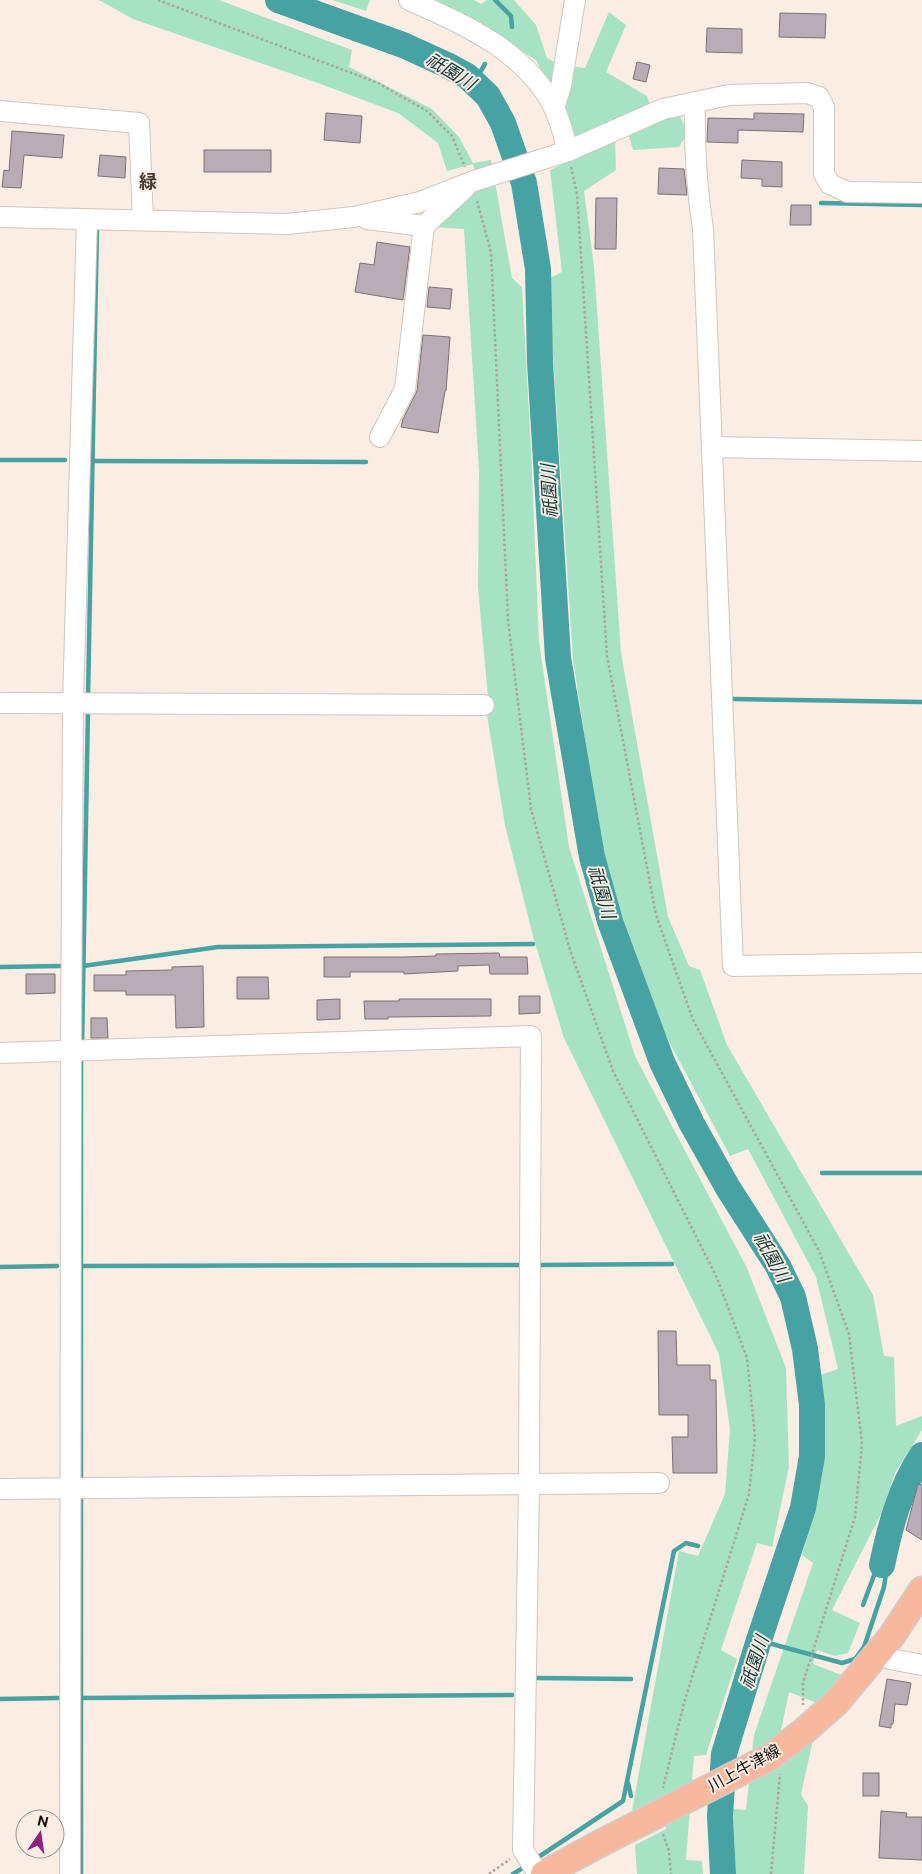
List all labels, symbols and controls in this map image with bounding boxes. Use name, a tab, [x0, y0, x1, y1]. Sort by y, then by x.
water label: 祇園川	[422, 48, 481, 95]
district label: 緑	[139, 171, 157, 192]
water label: 祇園川	[537, 461, 561, 519]
water label: 祇園川	[584, 863, 620, 923]
water label: 祇園川	[750, 1228, 795, 1287]
water label: 祇園川	[736, 1631, 773, 1691]
street label: 川上牛津線	[704, 1740, 784, 1796]
north arrow	[15, 1809, 65, 1859]
text: N	[36, 1812, 50, 1830]

